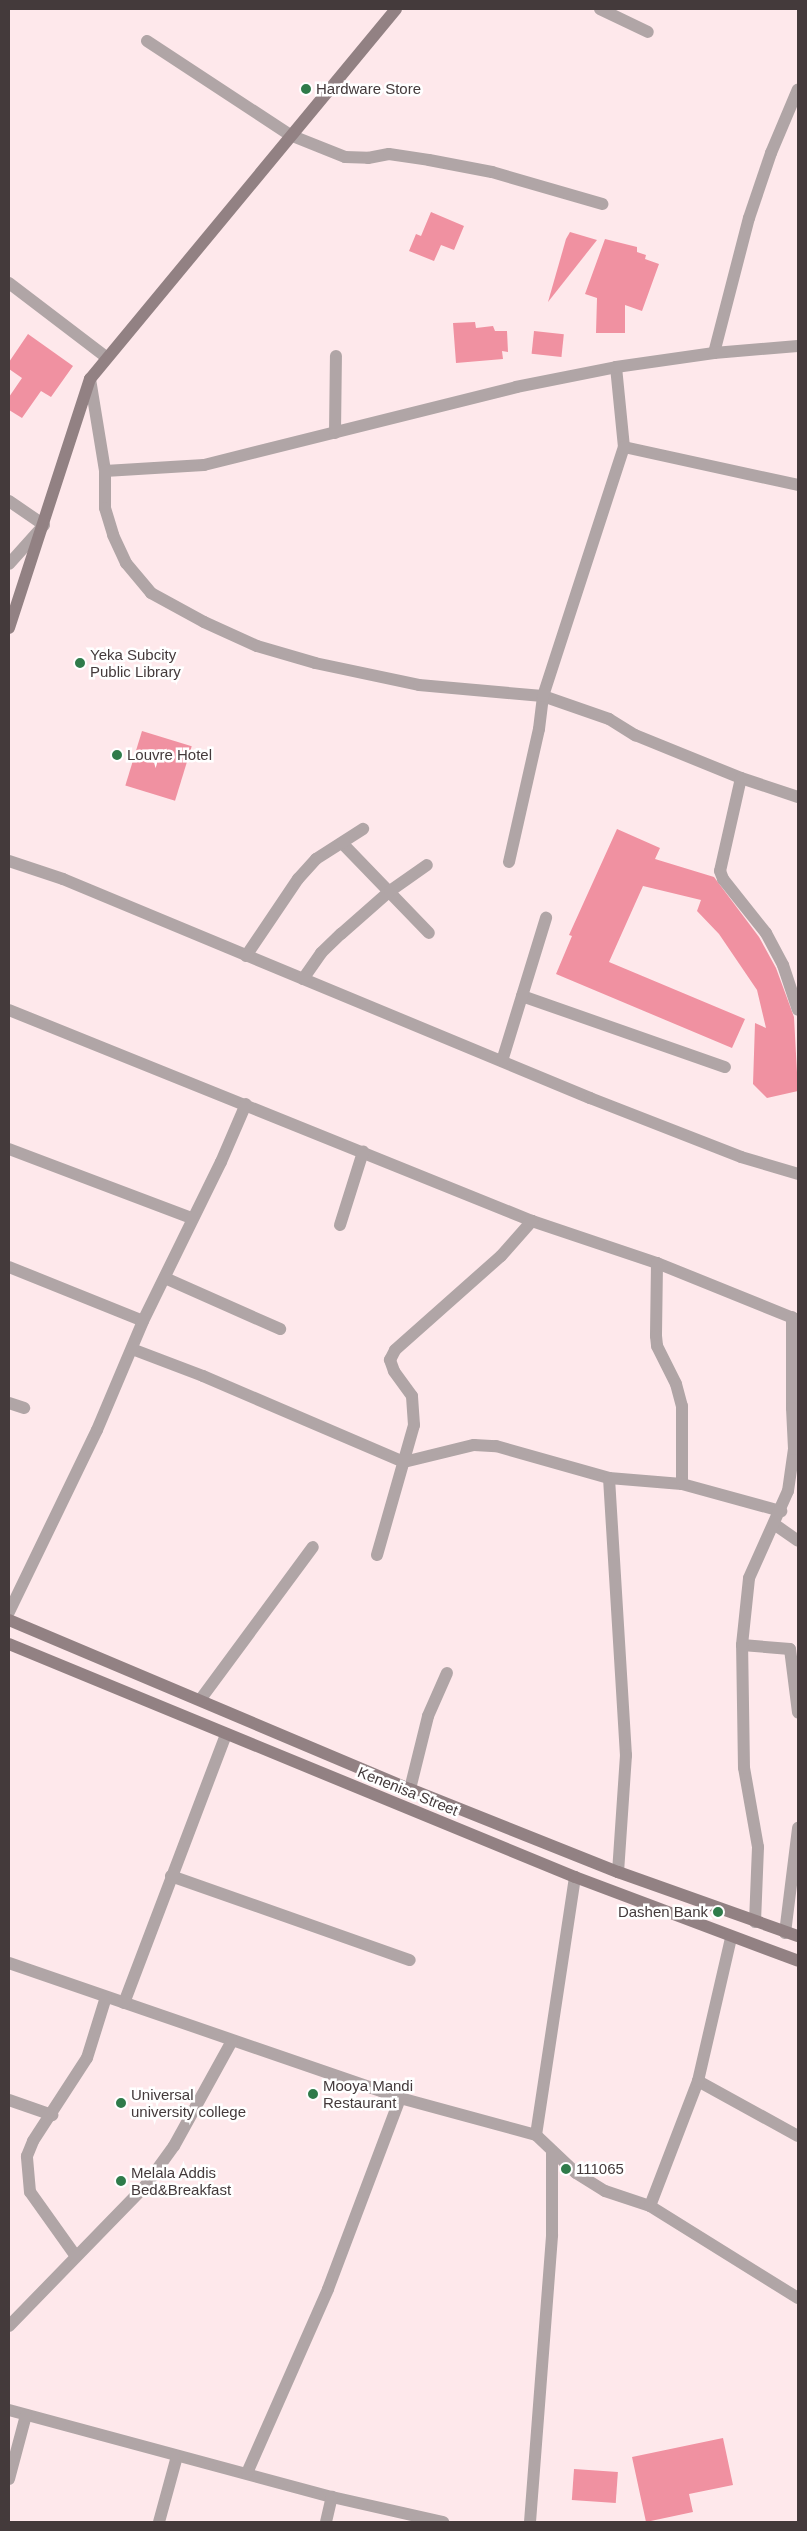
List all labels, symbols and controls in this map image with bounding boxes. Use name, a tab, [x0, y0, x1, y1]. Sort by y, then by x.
place label: Hardware Store	[316, 80, 421, 98]
marker: Hardware Store	[300, 83, 312, 95]
place label: Yeka Subcity Public Library	[90, 645, 181, 680]
marker: Yeka Subcity Public Library	[74, 657, 86, 669]
place label: Louvre Hotel	[127, 746, 212, 764]
marker: Louvre Hotel	[111, 749, 123, 761]
street label: Kenenisa Street	[355, 1763, 461, 1819]
place label: Dashen Bank	[618, 1903, 708, 1921]
marker: Dashen Bank	[712, 1906, 724, 1918]
place label: Mooya Mandi Restaurant	[323, 2076, 413, 2111]
place label: Universal university college	[131, 2085, 246, 2120]
marker: Mooya Mandi Restaurant	[307, 2088, 319, 2100]
marker: Universal university college	[115, 2097, 127, 2109]
place label: 111065	[576, 2160, 624, 2178]
place label: Melala Addis Bed&Breakfast	[131, 2163, 231, 2198]
marker: 111065	[560, 2163, 572, 2175]
marker: Melala Addis Bed&Breakfast	[115, 2175, 127, 2187]

